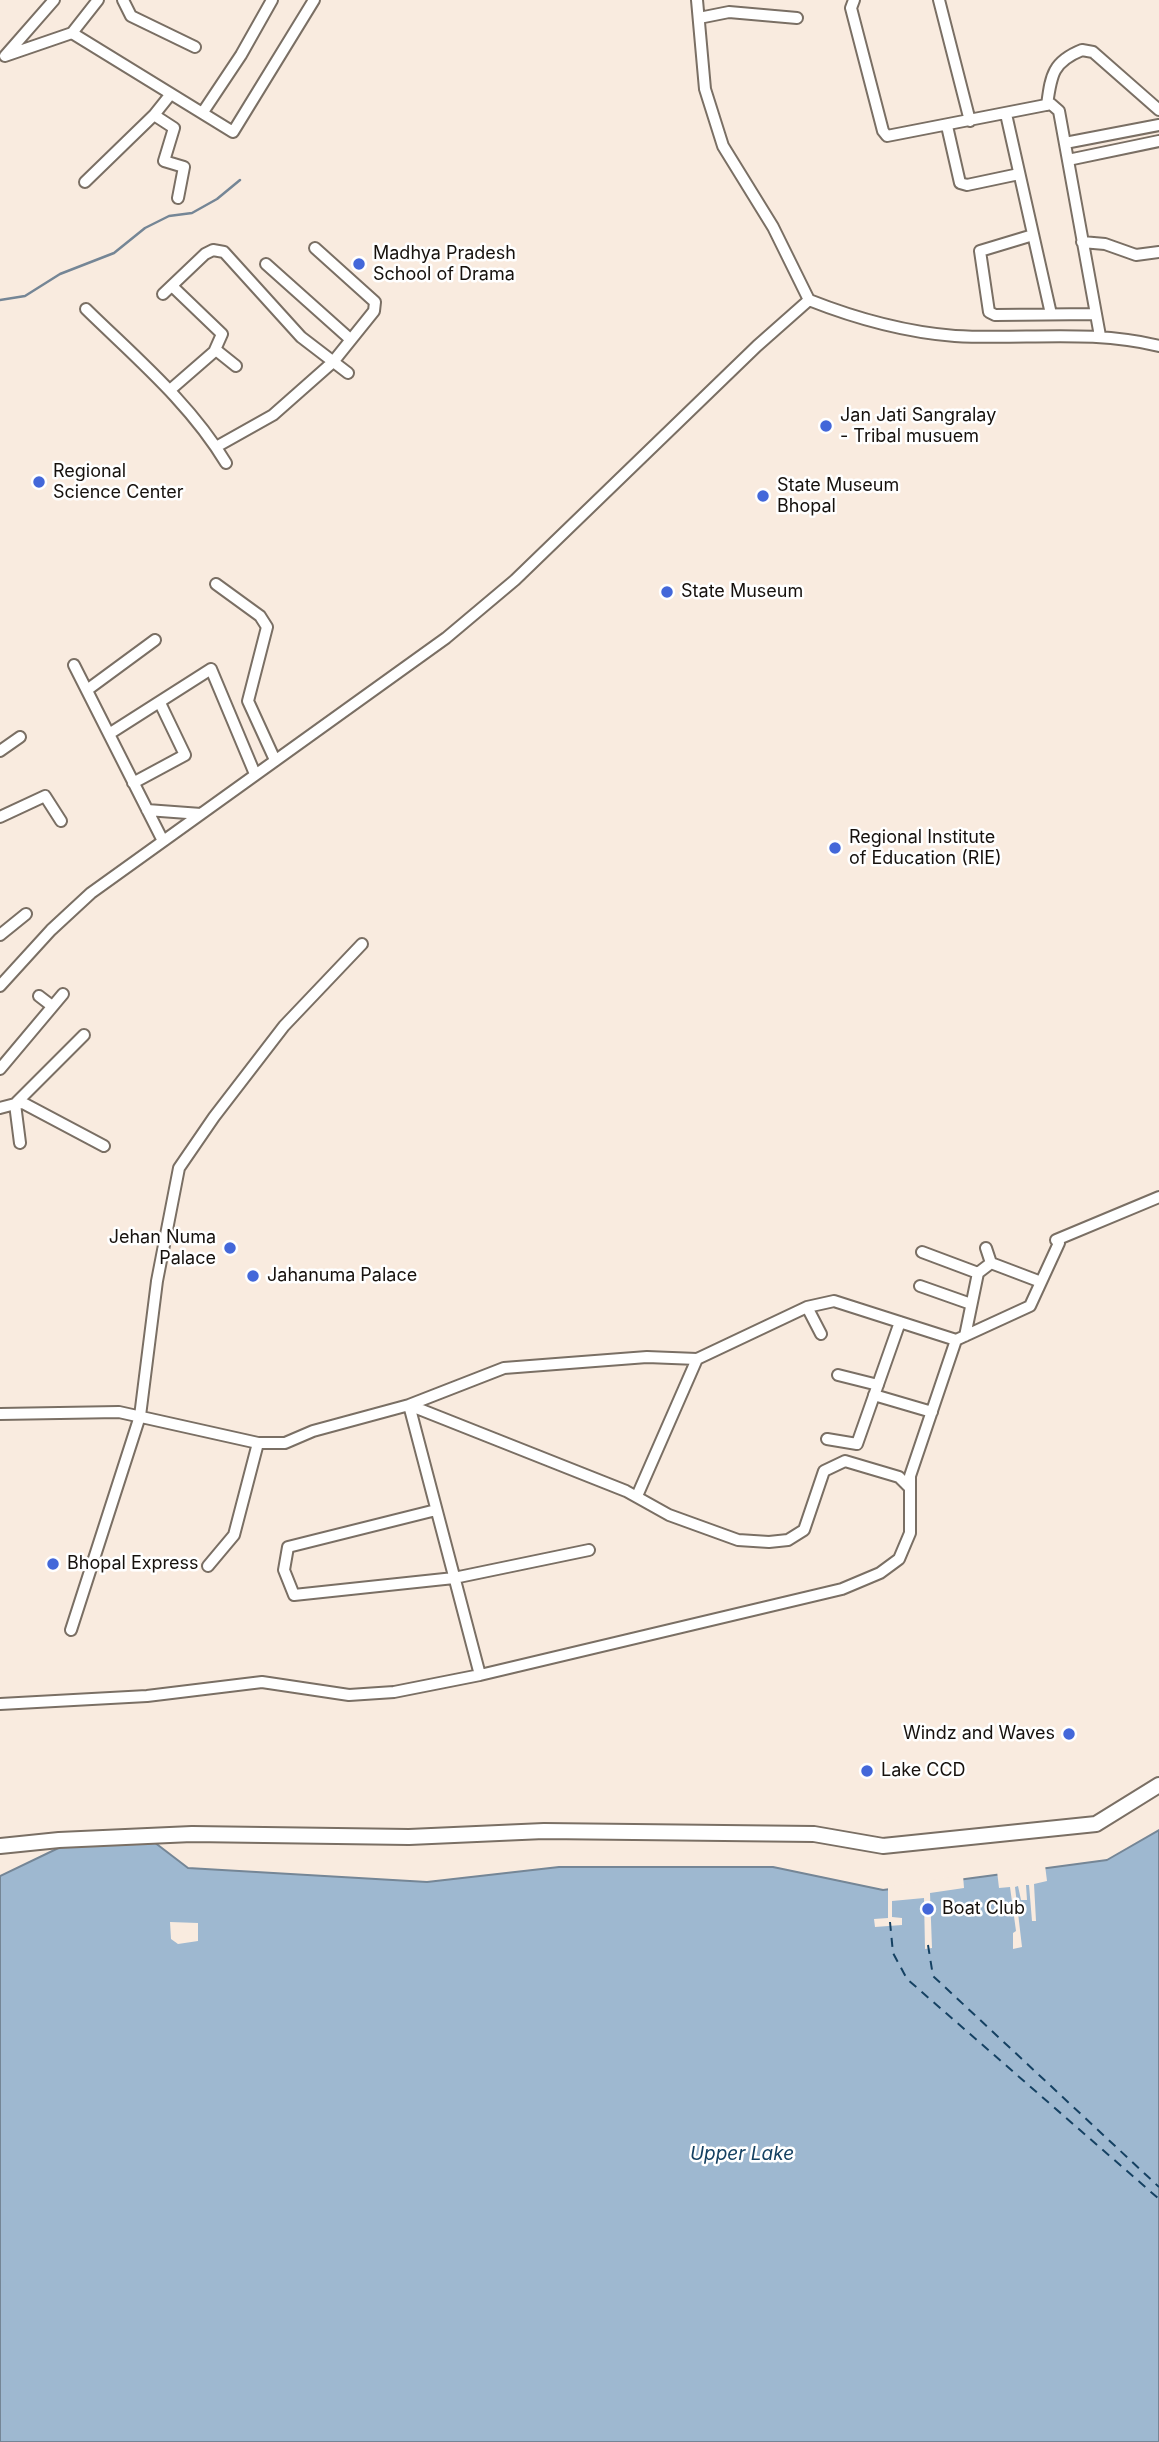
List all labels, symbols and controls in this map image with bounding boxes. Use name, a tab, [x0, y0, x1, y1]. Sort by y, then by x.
place label: Madhya Pradesh School of Drama	[373, 243, 516, 286]
marker: Madhya Pradesh School of Drama	[351, 256, 367, 272]
place label: Jan Jati Sangralay - Tribal musuem	[840, 405, 996, 448]
marker: Jan Jati Sangralay - Tribal musuem	[818, 418, 834, 434]
place label: Regional Science Center	[53, 461, 183, 504]
marker: Regional Science Center	[31, 474, 47, 490]
place label: State Museum Bhopal	[777, 475, 899, 518]
marker: State Museum Bhopal	[755, 488, 771, 504]
place label: State Museum	[681, 581, 803, 603]
marker: State Museum	[659, 584, 675, 600]
place label: Regional Institute of Education (RIE)	[849, 827, 1002, 870]
marker: Regional Institute of Education (RIE)	[827, 840, 843, 856]
place label: Jehan Numa Palace	[109, 1227, 216, 1270]
marker: Jehan Numa Palace	[222, 1240, 238, 1256]
place label: Jahanuma Palace	[267, 1265, 417, 1287]
marker: Jahanuma Palace	[245, 1268, 261, 1284]
place label: Bhopal Express	[67, 1553, 199, 1575]
marker: Bhopal Express	[45, 1556, 61, 1572]
place label: Windz and Waves	[903, 1723, 1055, 1745]
marker: Windz and Waves	[1061, 1726, 1077, 1742]
place label: Lake CCD	[881, 1760, 966, 1782]
marker: Lake CCD	[859, 1763, 875, 1779]
place label: Boat Club	[942, 1898, 1025, 1920]
marker: Boat Club	[920, 1901, 936, 1917]
water label: Upper Lake	[690, 2143, 794, 2165]

